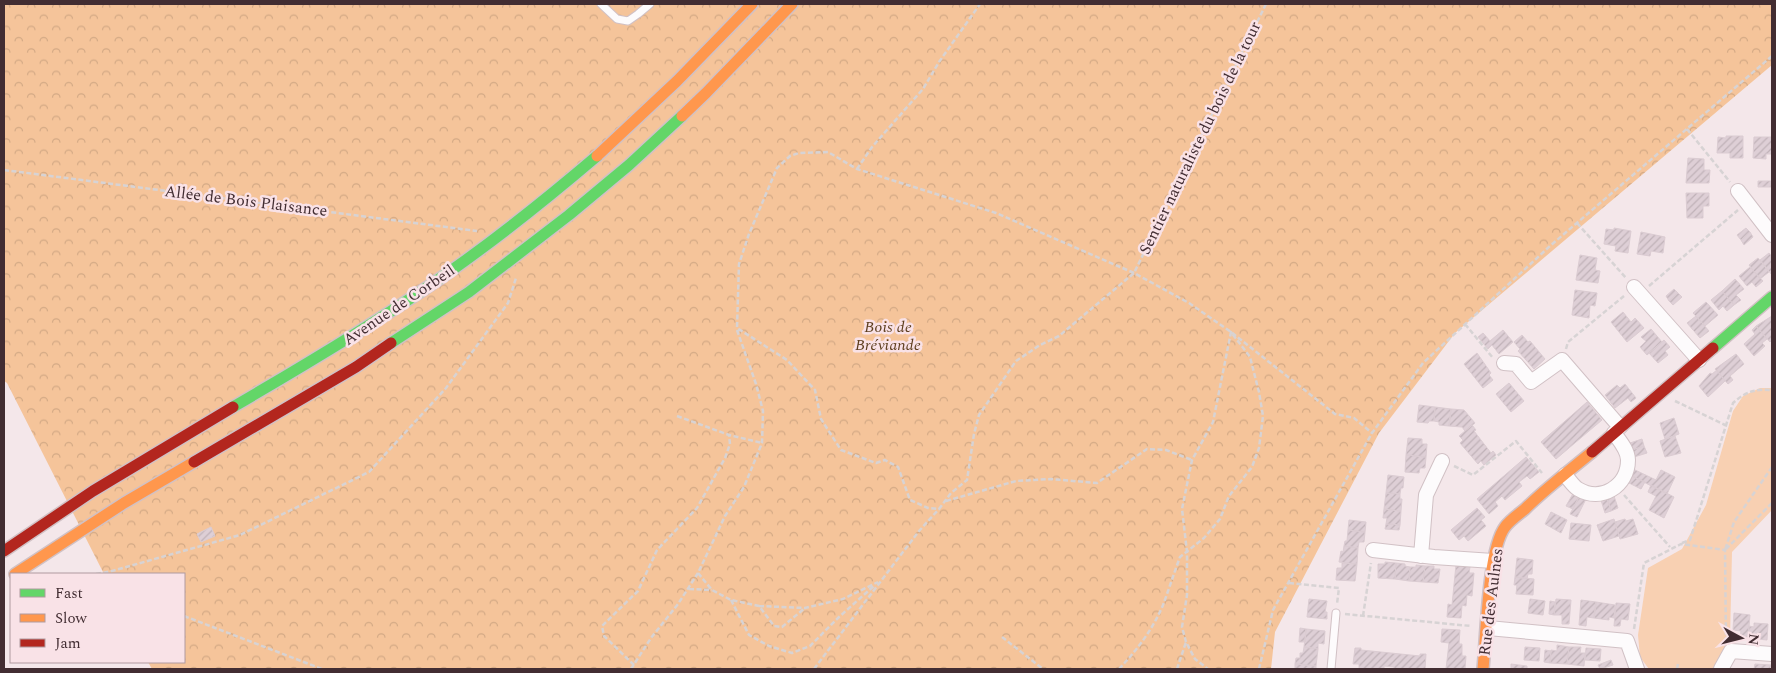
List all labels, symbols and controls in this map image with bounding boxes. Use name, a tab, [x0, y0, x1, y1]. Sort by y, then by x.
street label: Sentier naturaliste du bois de la tour	[1133, 17, 1267, 259]
street label: Allée de Bois Plaisance	[163, 179, 329, 223]
street label: Avenue de Corbeil	[338, 259, 460, 351]
park label: Bois de Bréviande	[855, 315, 921, 357]
street label: Rue des Aulnes	[1472, 547, 1510, 657]
legend	[10, 573, 185, 663]
text: Fast	[55, 582, 83, 605]
text: Slow	[55, 607, 87, 630]
north arrow	[1716, 613, 1766, 663]
text: Jam	[55, 632, 81, 655]
text: N	[1742, 633, 1765, 646]

